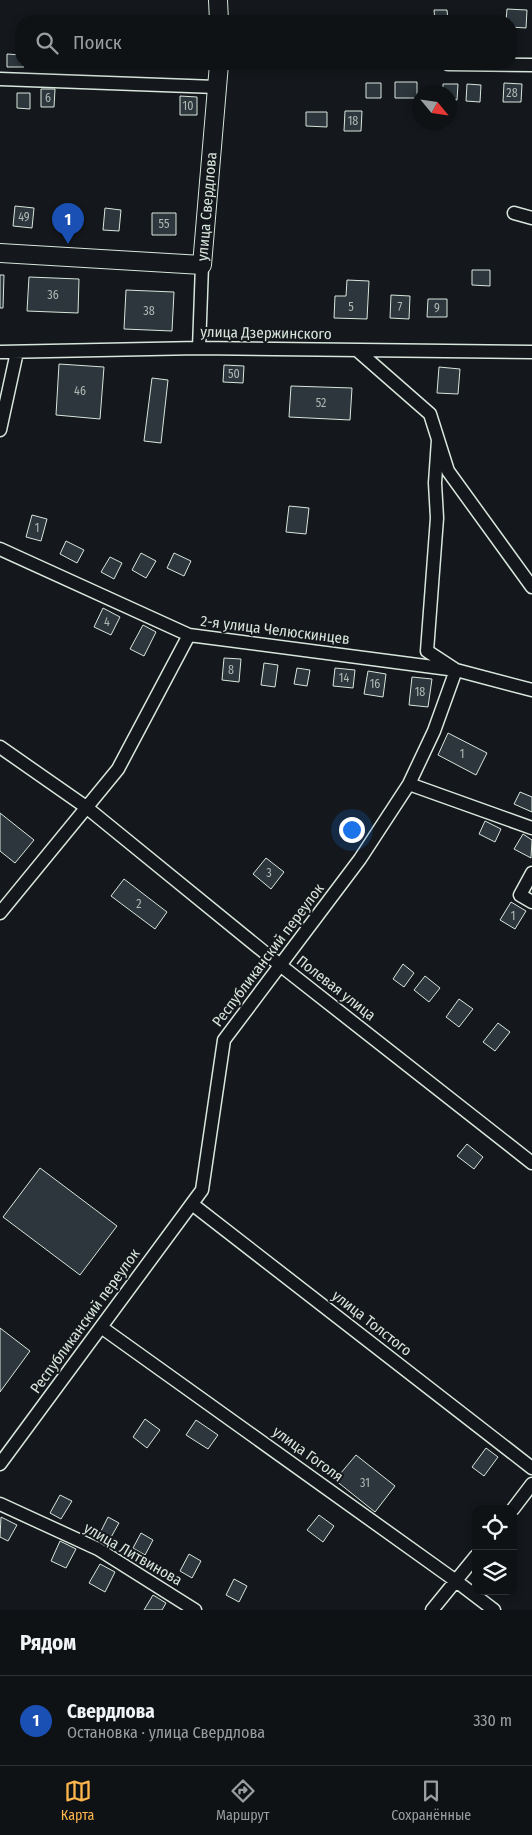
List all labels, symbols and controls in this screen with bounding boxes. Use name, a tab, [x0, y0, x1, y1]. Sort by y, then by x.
search box	[15, 15, 517, 70]
icon: search	[33, 29, 61, 57]
text: Поиск	[73, 31, 122, 54]
north arrow	[412, 85, 457, 130]
house number: 28	[506, 86, 518, 100]
house number: 6	[45, 91, 51, 105]
house number: 10	[183, 99, 193, 113]
house number: 18	[348, 114, 358, 128]
street label: улица Свердлова	[193, 151, 221, 262]
pin: 1	[52, 203, 84, 244]
house number: 49	[18, 210, 30, 224]
house number: 55	[159, 217, 170, 231]
house number: 36	[47, 288, 59, 302]
house number: 5	[348, 300, 354, 314]
house number: 7	[398, 300, 403, 314]
house number: 9	[434, 301, 440, 315]
house number: 38	[143, 304, 155, 318]
street label: улица Дзержинского	[200, 323, 332, 343]
house number: 50	[228, 367, 240, 381]
house number: 46	[74, 384, 86, 398]
house number: 52	[316, 396, 326, 410]
house number: 1	[35, 521, 39, 535]
street label: 2-я улица Челюскинцев	[199, 612, 351, 648]
house number: 4	[104, 615, 110, 629]
house number: 8	[228, 663, 234, 677]
house number: 14	[339, 671, 349, 685]
house number: 16	[370, 677, 380, 691]
house number: 18	[415, 685, 425, 699]
house number: 1	[460, 747, 464, 761]
your location	[339, 817, 365, 843]
house number: 3	[266, 866, 272, 880]
street label: Республиканский переулок	[208, 880, 328, 1030]
house number: 2	[136, 897, 142, 911]
house number: 1	[511, 909, 515, 923]
street label: Полевая улица	[293, 952, 379, 1024]
street label: Республиканский переулок	[26, 1245, 144, 1397]
street label: улица Толстого	[329, 1286, 415, 1360]
street label: улица Гоголя	[269, 1422, 347, 1486]
house number: 31	[360, 1476, 370, 1490]
map controls	[472, 1505, 517, 1595]
button: locate	[472, 1505, 517, 1550]
street label: улица Литвинова	[81, 1519, 185, 1589]
button: layers	[472, 1550, 517, 1595]
text: Рядом	[20, 1630, 76, 1656]
text: Свердлова	[67, 1700, 155, 1723]
text: 1	[33, 1711, 39, 1730]
text: 330 m	[473, 1711, 512, 1730]
text: Остановка · улица Свердлова	[67, 1723, 265, 1742]
tab: Карта	[61, 1777, 94, 1824]
tab: Маршрут	[216, 1777, 270, 1824]
tab: Сохранённые	[391, 1777, 471, 1824]

